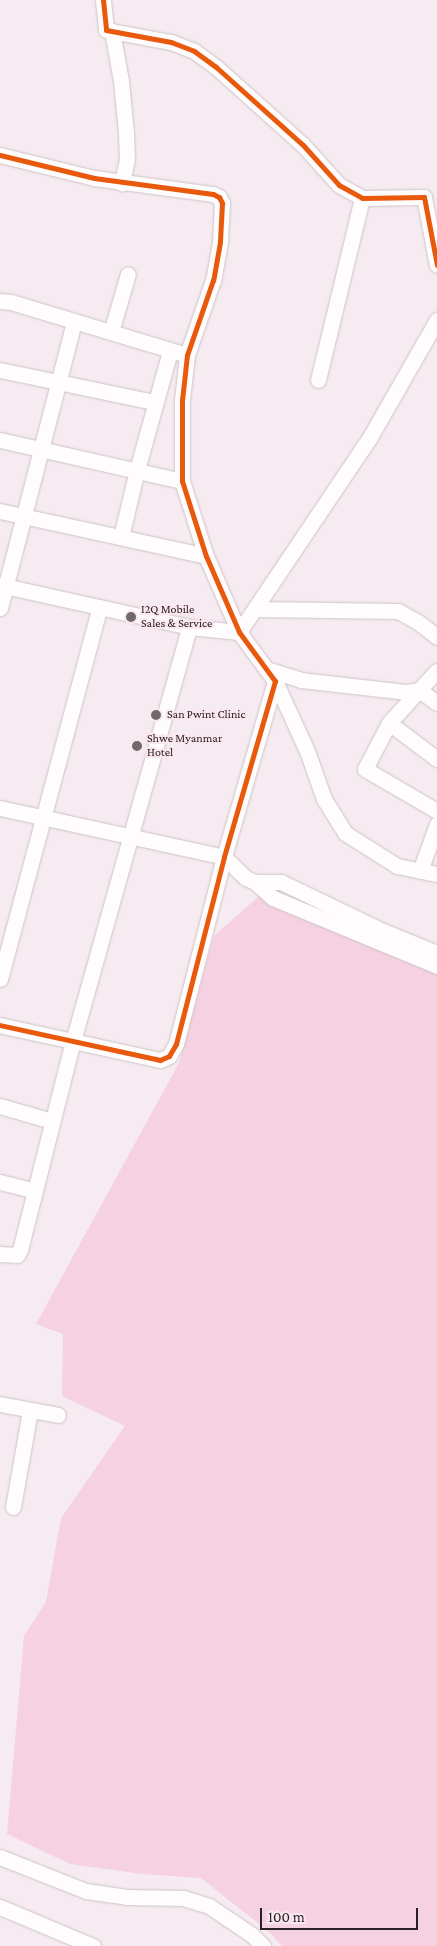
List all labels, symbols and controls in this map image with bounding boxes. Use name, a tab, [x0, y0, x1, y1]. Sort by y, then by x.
place label: I2Q Mobile Sales & Service	[141, 603, 212, 631]
marker: I2Q Mobile Sales & Service	[125, 611, 137, 623]
marker: San Pwint Clinic	[149, 708, 163, 722]
place label: San Pwint Clinic	[167, 708, 245, 722]
place label: Shwe Myanmar Hotel	[147, 732, 222, 760]
marker: Shwe Myanmar Hotel	[131, 740, 143, 752]
scale bar	[262, 1898, 420, 1930]
text: 100 m	[268, 1909, 305, 1925]

